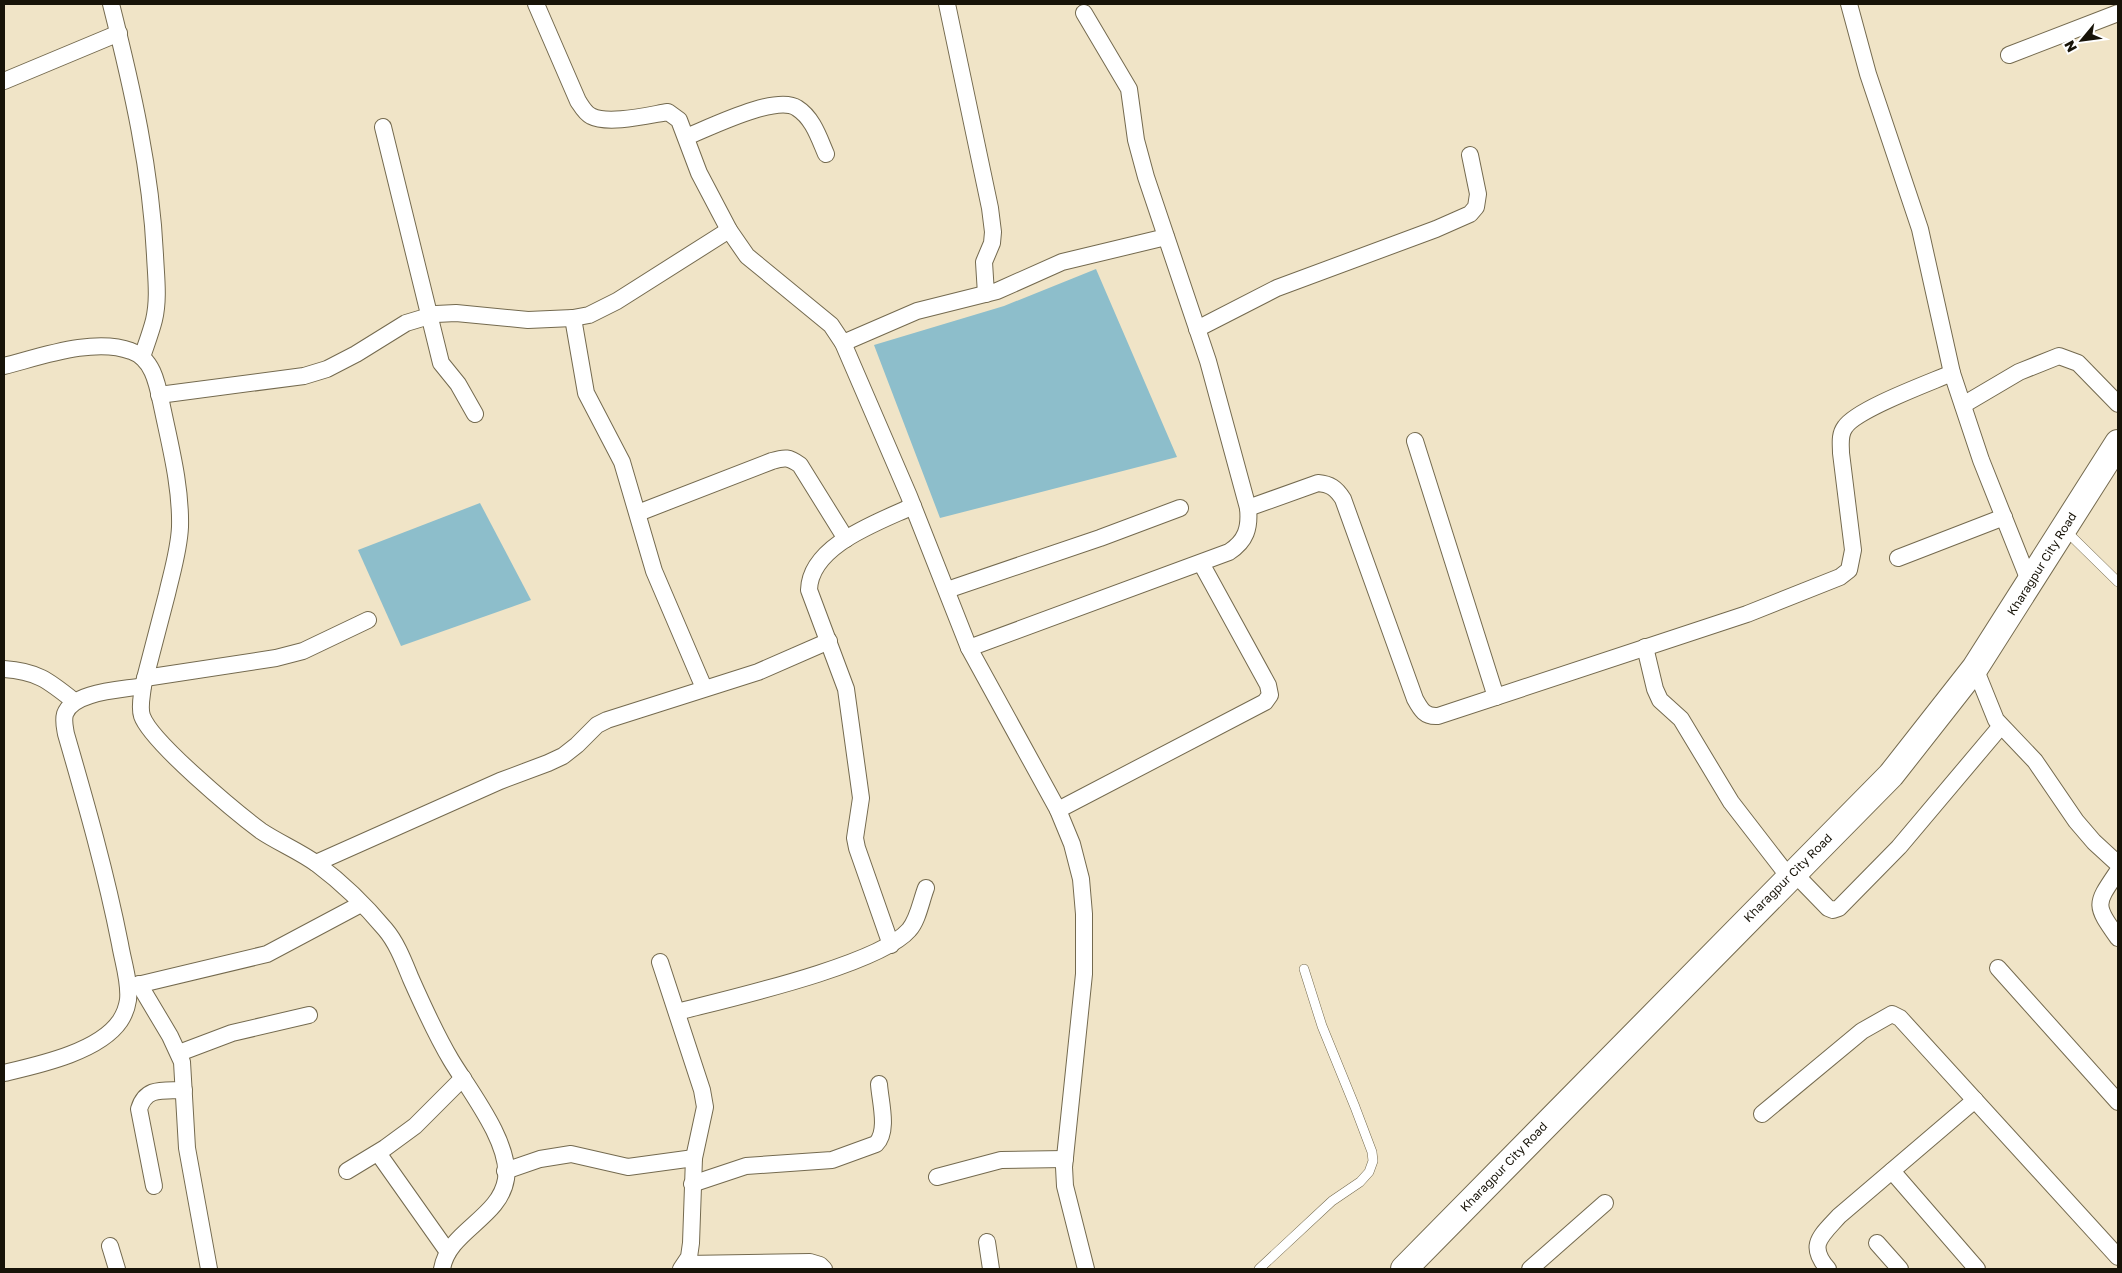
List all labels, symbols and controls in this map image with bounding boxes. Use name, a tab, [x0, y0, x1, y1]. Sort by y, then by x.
north arrow	[2057, 15, 2107, 65]
text: N	[2060, 38, 2080, 55]
street label: Kharagpur City Road	[2004, 509, 2079, 618]
street label: Kharagpur City Road	[1740, 830, 1835, 925]
street label: Kharagpur City Road	[1457, 1119, 1550, 1215]

